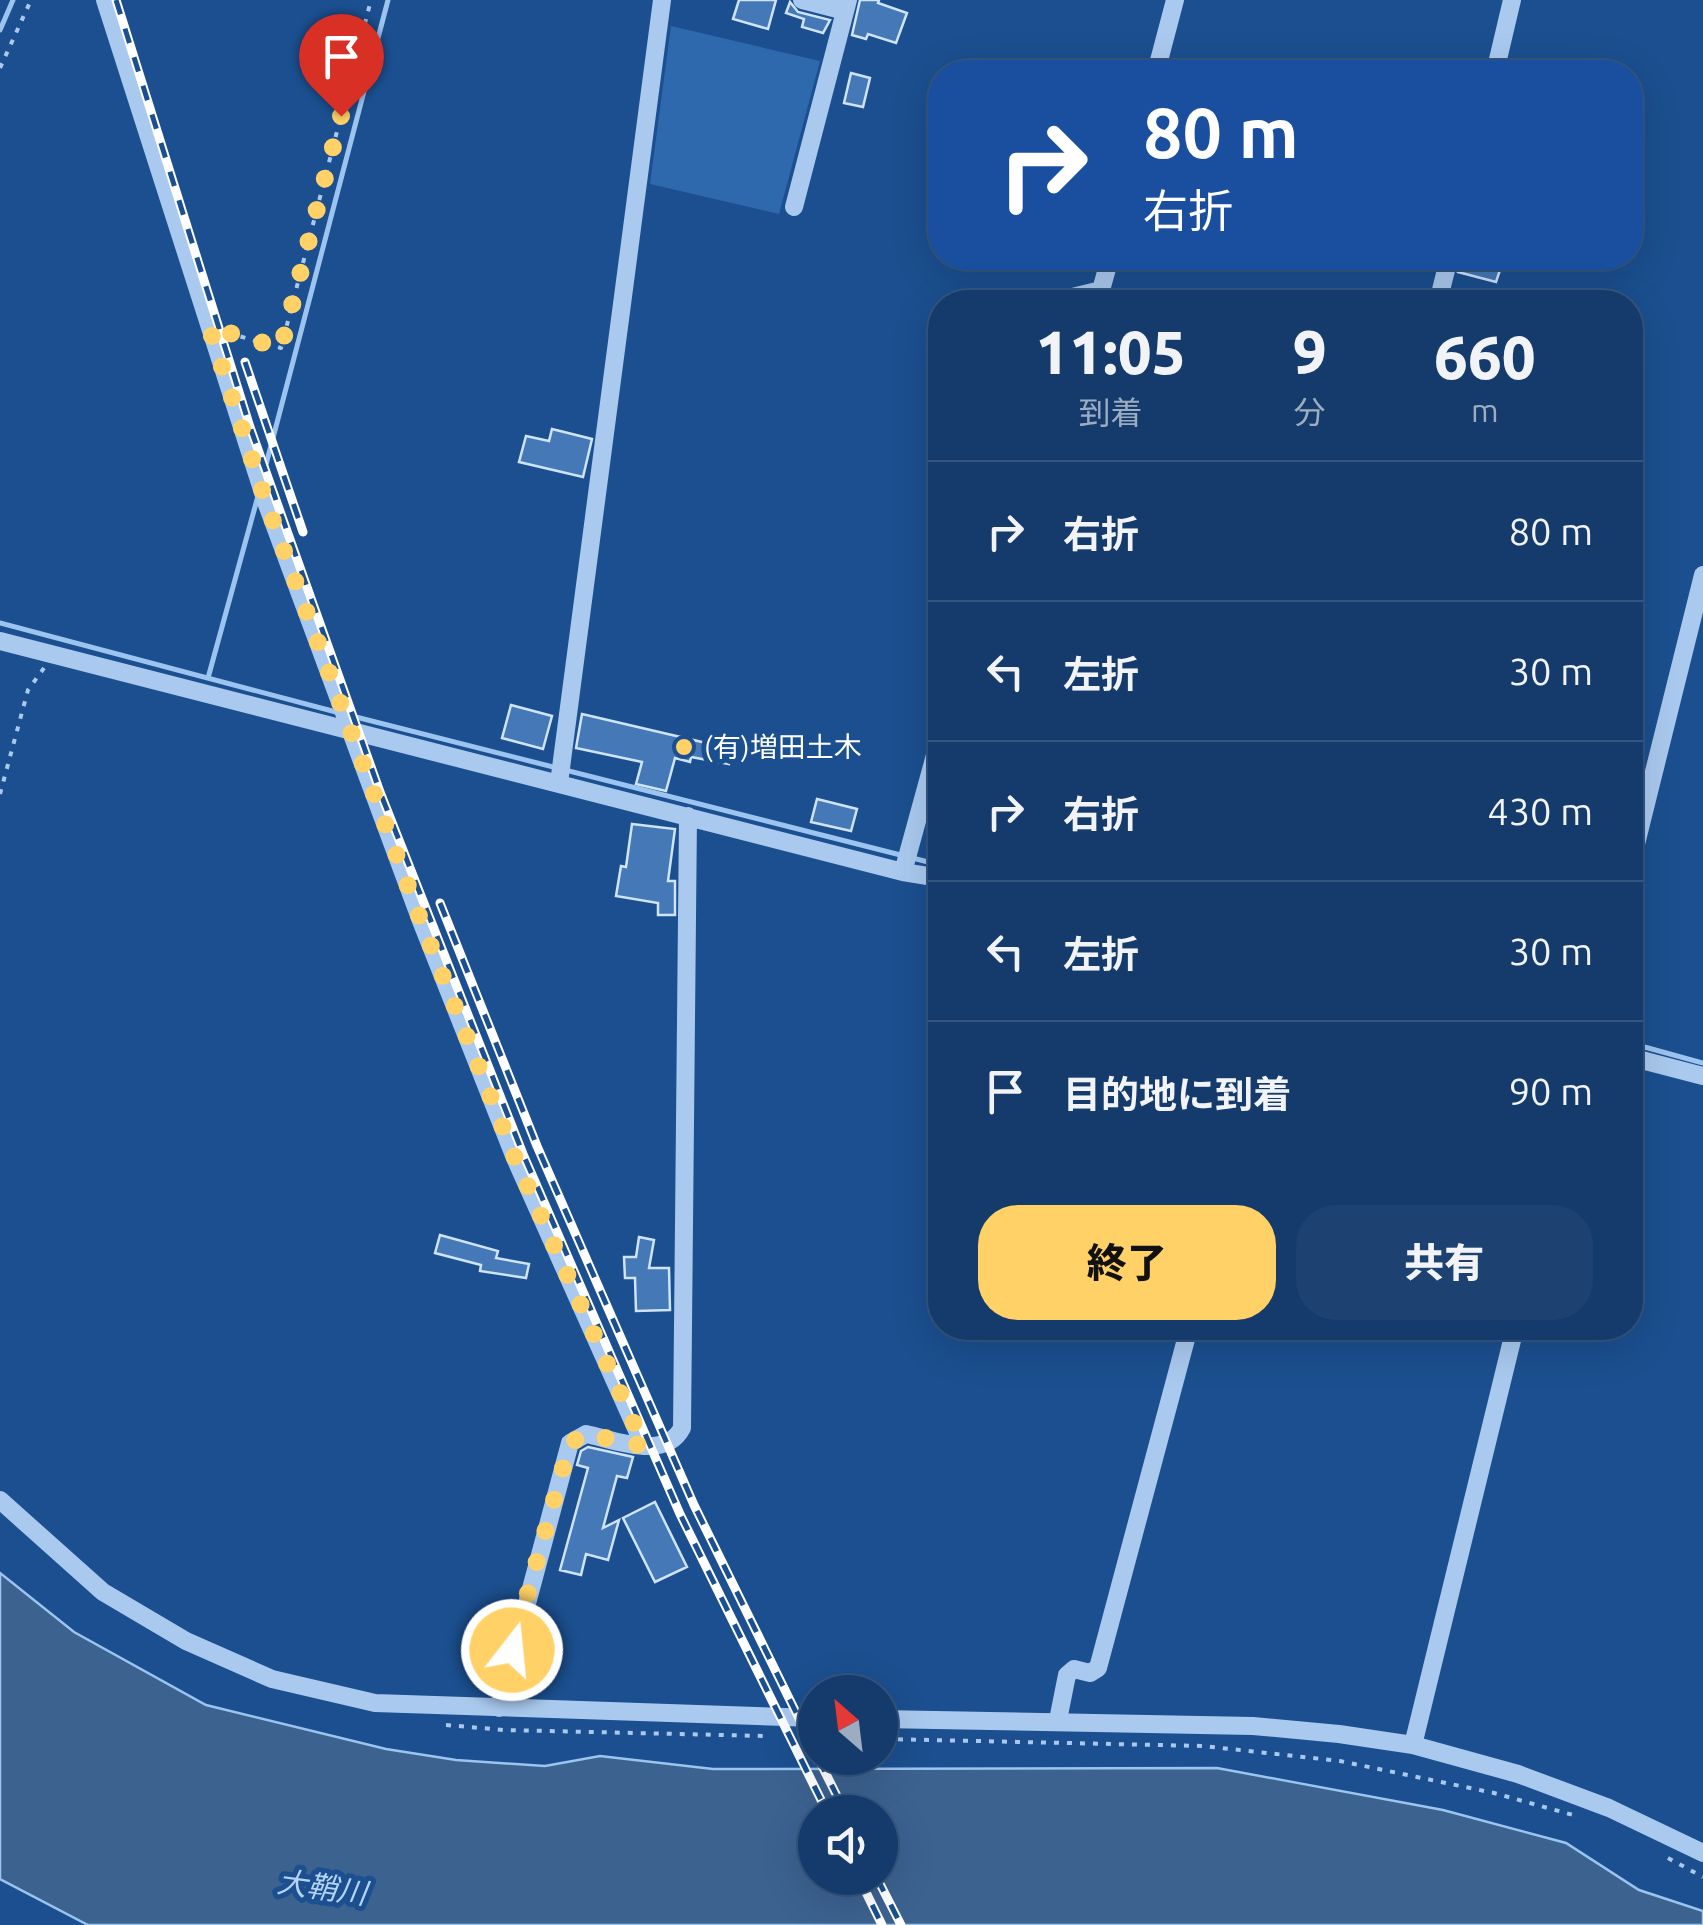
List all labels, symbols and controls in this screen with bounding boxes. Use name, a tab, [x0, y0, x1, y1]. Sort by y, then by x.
pin	[299, 14, 384, 117]
icon: arrive	[314, 29, 369, 84]
text: 80 m	[1143, 93, 1299, 171]
icon: right	[978, 100, 1108, 230]
text: 右折	[1143, 185, 1233, 236]
text: 11:05	[1035, 318, 1186, 385]
text: 9	[1293, 318, 1327, 385]
text: 660	[1434, 323, 1536, 390]
text: m	[1471, 392, 1499, 428]
text: 到着	[1078, 394, 1142, 430]
text: 分	[1294, 394, 1326, 430]
icon: right	[978, 504, 1033, 559]
text: 80 m	[1509, 510, 1593, 552]
text: 右折	[1063, 513, 1139, 555]
icon: left	[978, 644, 1033, 699]
text: 30 m	[1509, 650, 1593, 692]
text: 左折	[1063, 653, 1139, 695]
place label: (有)増田土木	[704, 731, 862, 763]
marker: (有)増田土木	[673, 736, 695, 758]
icon: right	[978, 784, 1033, 839]
text: 430 m	[1487, 790, 1593, 832]
text: 右折	[1063, 793, 1139, 835]
icon: left	[978, 924, 1033, 979]
text: 30 m	[1509, 930, 1593, 972]
text: 左折	[1063, 933, 1139, 975]
icon: arrive	[978, 1064, 1033, 1119]
text: 90 m	[1509, 1070, 1593, 1112]
text: 目的地に到着	[1063, 1073, 1291, 1115]
button: 終了	[978, 1205, 1276, 1320]
button: 共有	[1296, 1205, 1593, 1320]
position arrow	[460, 1598, 564, 1702]
north arrow	[798, 1675, 898, 1775]
map controls	[798, 1675, 898, 1895]
button: sound	[798, 1795, 898, 1895]
water label: 大鞘川	[275, 1864, 372, 1911]

